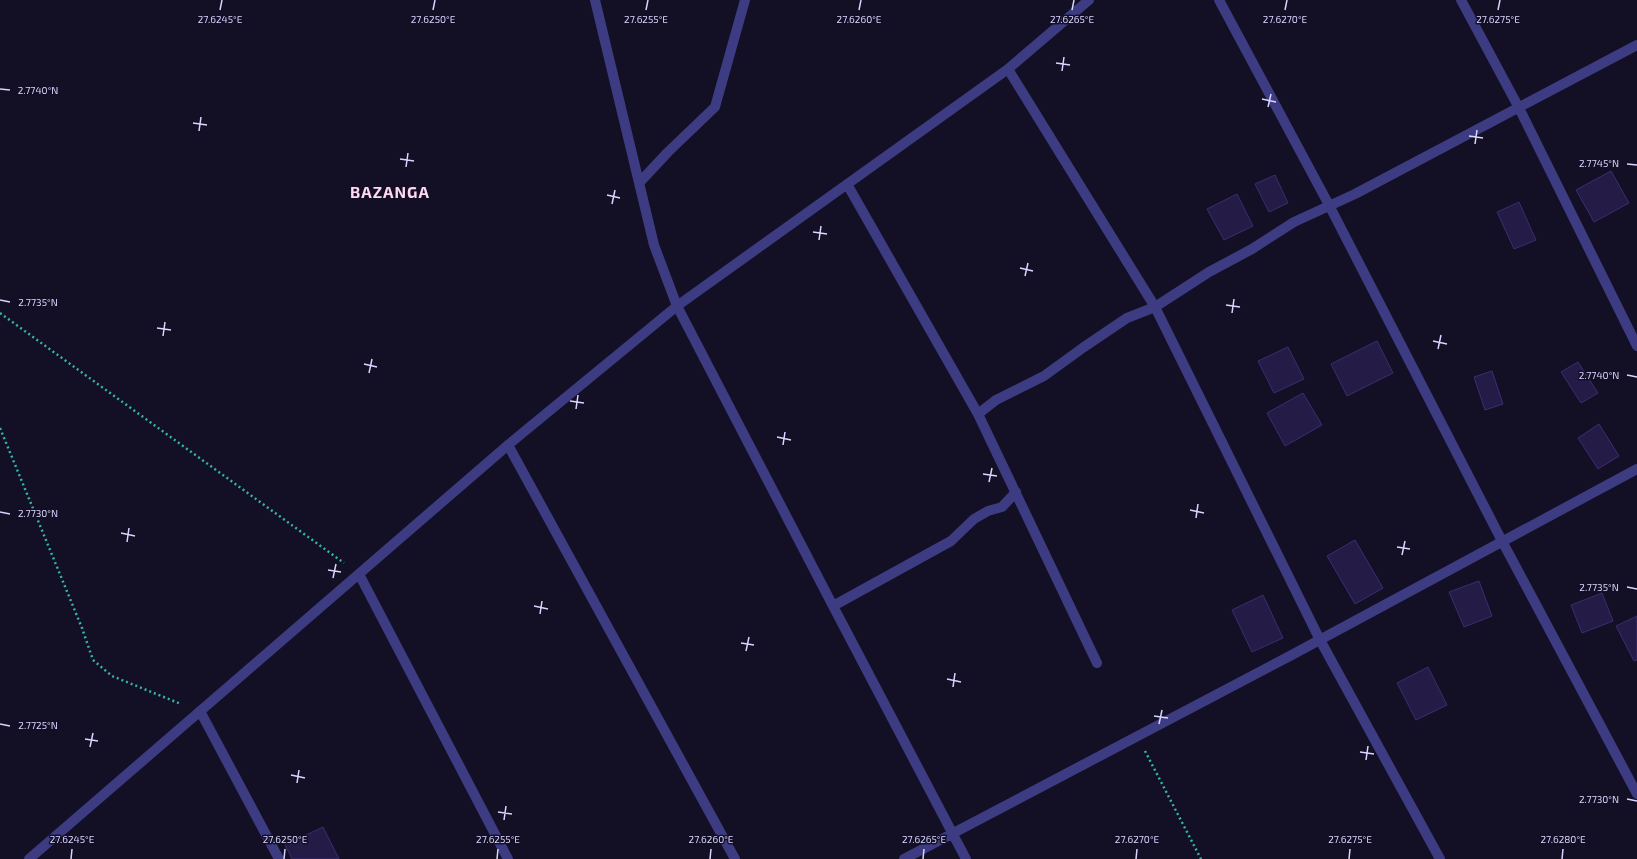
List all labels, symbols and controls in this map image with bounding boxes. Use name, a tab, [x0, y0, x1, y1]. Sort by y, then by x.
text: 27.6245°E	[198, 13, 243, 25]
text: 27.6250°E	[411, 13, 456, 25]
text: 27.6255°E	[624, 13, 668, 25]
text: 27.6260°E	[837, 13, 882, 25]
text: 27.6265°E	[1050, 13, 1095, 25]
text: 27.6270°E	[1263, 13, 1308, 25]
text: 27.6275°E	[1476, 13, 1520, 25]
text: 2.7740°N	[18, 84, 58, 96]
text: 2.7745°N	[1579, 157, 1619, 169]
district label: BAZANGA	[350, 182, 430, 201]
text: 2.7735°N	[18, 296, 58, 308]
text: 2.7740°N	[1579, 369, 1619, 381]
text: 2.7730°N	[18, 507, 58, 519]
text: 2.7735°N	[1579, 581, 1619, 593]
text: 2.7725°N	[18, 719, 58, 731]
text: 2.7730°N	[1579, 793, 1619, 805]
text: 27.6245°E	[50, 833, 95, 845]
text: 27.6250°E	[263, 833, 308, 845]
text: 27.6255°E	[476, 833, 520, 845]
text: 27.6260°E	[689, 833, 734, 845]
text: 27.6265°E	[902, 833, 947, 845]
text: 27.6270°E	[1115, 833, 1160, 845]
text: 27.6275°E	[1328, 833, 1372, 845]
text: 27.6280°E	[1540, 833, 1586, 845]

